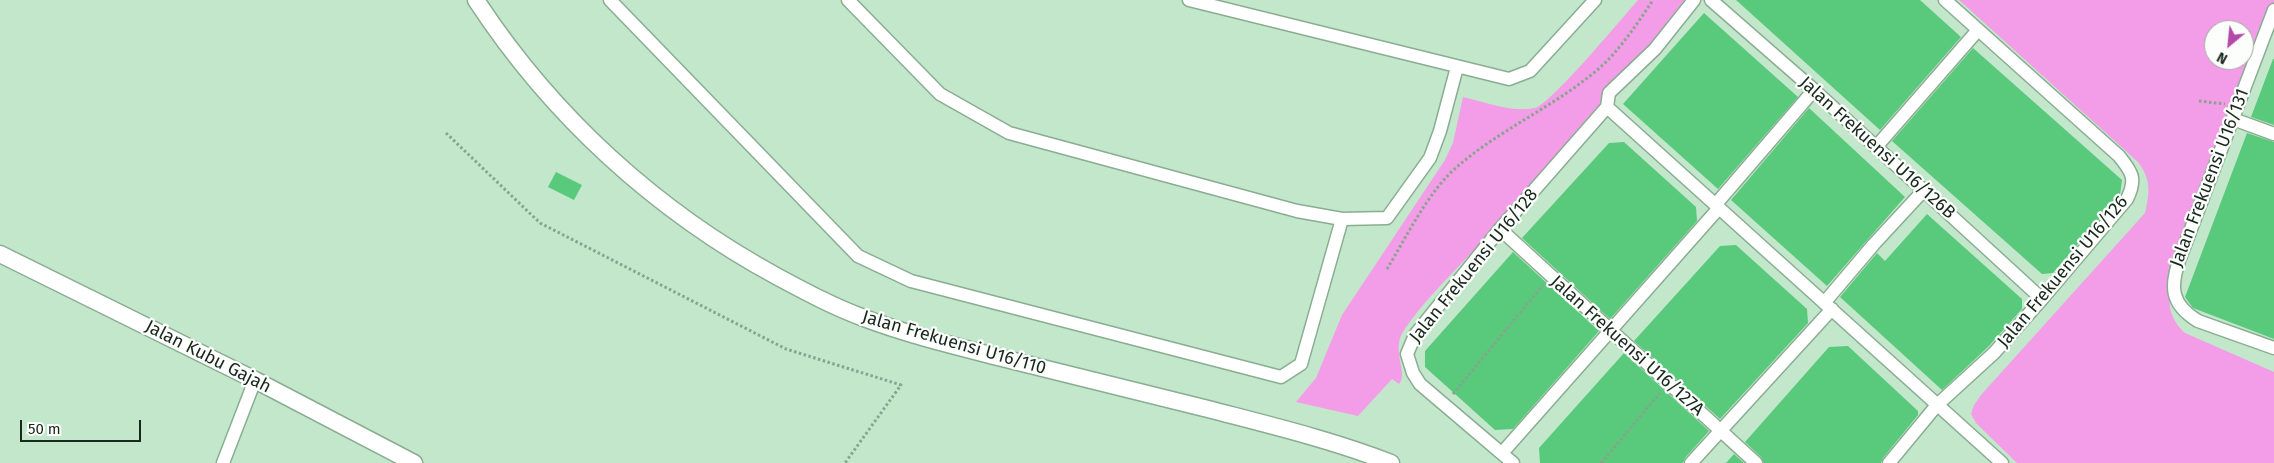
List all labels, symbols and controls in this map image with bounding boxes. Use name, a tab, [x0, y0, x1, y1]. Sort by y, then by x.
north arrow	[2204, 20, 2254, 70]
text: N	[2214, 48, 2230, 67]
street label: Jalan Frekuensi U16/126B	[1795, 72, 1959, 224]
street label: Jalan Frekuensi U16/131	[2166, 86, 2254, 270]
street label: Jalan Frekuensi U16/128	[1405, 185, 1543, 347]
street label: Jalan Frekuensi U16/126	[1993, 192, 2133, 352]
street label: Jalan Frekuensi U16/127A	[1546, 271, 1708, 421]
street label: Jalan Frekuensi U16/110	[859, 306, 1049, 380]
street label: Jalan Kubu Gajah	[141, 316, 275, 398]
scale bar	[22, 410, 144, 442]
text: 50 m	[28, 420, 61, 438]

